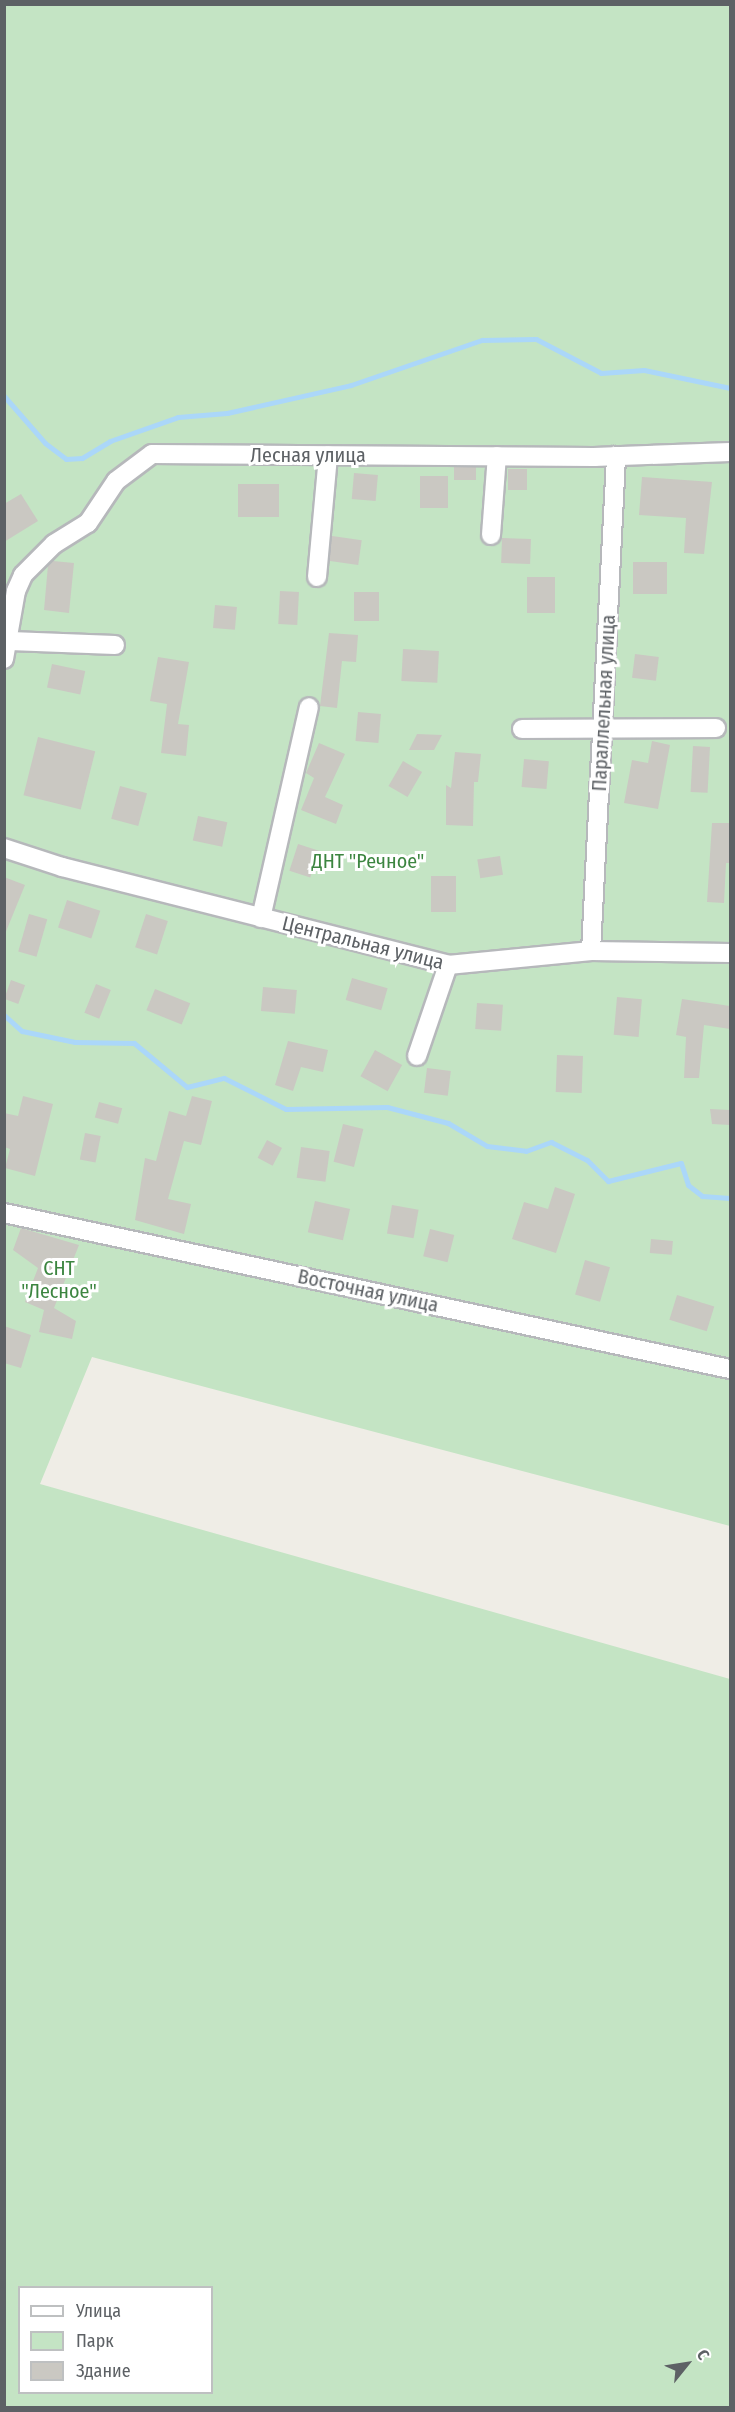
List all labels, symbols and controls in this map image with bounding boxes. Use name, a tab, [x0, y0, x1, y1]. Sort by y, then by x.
street label: Лесная улица	[250, 443, 366, 467]
street label: Параллельная улица	[587, 614, 621, 792]
park label: ДНТ "Речное"	[312, 849, 424, 873]
street label: Центральная улица	[280, 911, 446, 975]
park label: СНТ "Лесное"	[21, 1257, 97, 1304]
street label: Восточная улица	[295, 1264, 441, 1318]
legend	[18, 2286, 213, 2394]
text: Улица	[76, 2300, 121, 2322]
text: Парк	[76, 2330, 114, 2352]
north arrow	[657, 2334, 717, 2394]
text: С	[693, 2346, 713, 2363]
text: Здание	[76, 2360, 131, 2382]

